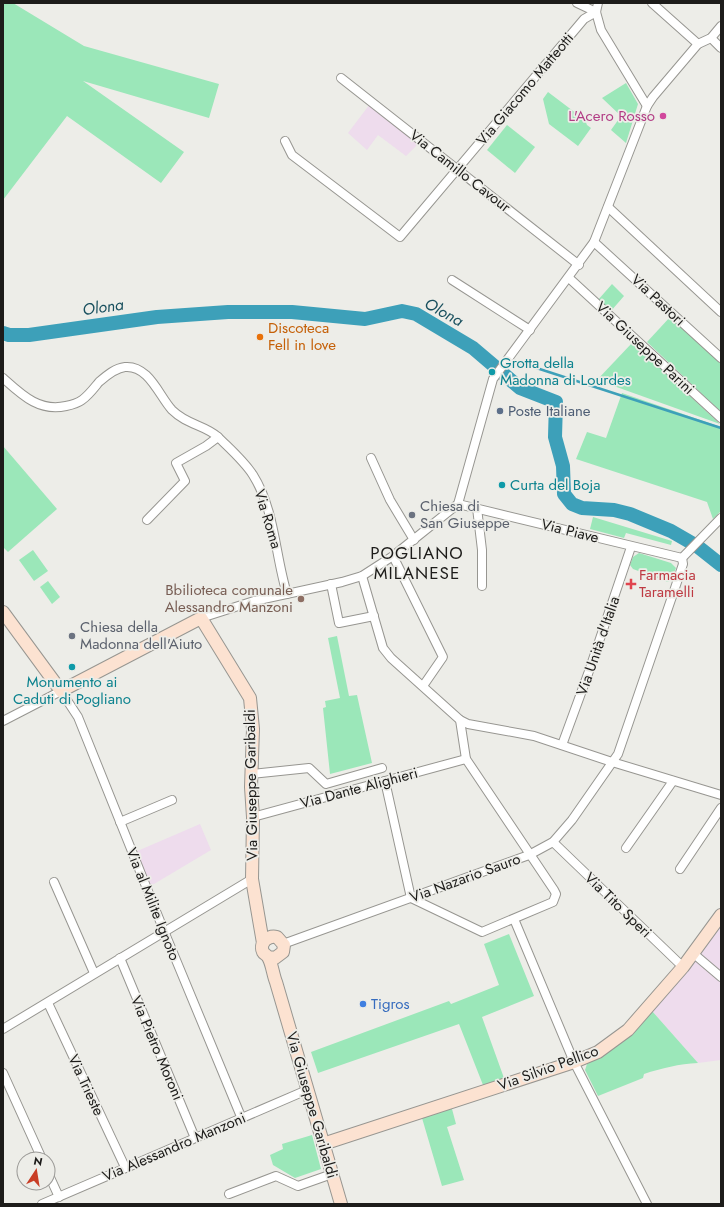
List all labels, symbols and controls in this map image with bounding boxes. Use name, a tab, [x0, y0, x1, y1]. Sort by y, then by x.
street label: Via Giacomo Matteotti	[471, 28, 579, 150]
place label: L'Acero Rosso	[568, 105, 655, 127]
marker: L'Acero Rosso	[658, 111, 668, 121]
street label: Via Camillo Cavour	[405, 124, 516, 218]
street label: Via Pastori	[626, 269, 690, 331]
water label: Olona	[420, 292, 468, 332]
water label: Olona	[81, 293, 125, 321]
street label: Via Giuseppe Parini	[591, 296, 699, 400]
place label: Discoteca Fell in love	[268, 317, 336, 356]
marker: Discoteca Fell in love	[255, 332, 265, 342]
place label: Grotta della Madonna di Lourdes	[500, 352, 631, 391]
marker: Grotta della Madonna di Lourdes	[487, 367, 497, 377]
place label: Poste Italiane	[508, 400, 591, 422]
marker: Poste Italiane	[495, 406, 505, 416]
place label: Curta del Boja	[510, 474, 600, 496]
marker: Curta del Boja	[497, 480, 507, 490]
street label: Via Roma	[249, 487, 287, 551]
place label: Chiesa di San Giuseppe	[420, 495, 510, 534]
marker: Chiesa di San Giuseppe	[407, 510, 417, 520]
street label: Via Piave	[539, 513, 601, 549]
district label: POGLIANO MILANESE	[370, 541, 464, 585]
place label: Farmacia Taramelli	[639, 564, 696, 603]
place label: Bbilioteca comunale Alessandro Manzoni	[165, 579, 293, 618]
marker: Farmacia Taramelli	[626, 579, 636, 589]
street label: Via Unità d'Italia	[571, 593, 625, 699]
marker: Bbilioteca comunale Alessandro Manzoni	[296, 594, 306, 604]
place label: Chiesa della Madonna dell'Aiuto	[80, 616, 202, 655]
marker: Chiesa della Madonna dell'Aiuto	[67, 631, 77, 641]
marker: Monumento ai Caduti di Pogliano	[67, 662, 77, 672]
place label: Monumento ai Caduti di Pogliano	[13, 671, 131, 710]
street label: Via Giuseppe Garibaldi	[239, 709, 263, 861]
street label: Via Dante Alighieri	[298, 762, 420, 814]
street label: Via al Milite Ignoto	[120, 844, 186, 964]
street label: Via Nazario Sauro	[406, 848, 524, 908]
street label: Via Tito Speri	[579, 867, 657, 943]
street label: Via Pietro Moroni	[125, 992, 189, 1104]
place label: Tigros	[371, 993, 410, 1015]
marker: Tigros	[358, 999, 368, 1009]
street label: Via Giuseppe Garibaldi	[281, 1029, 343, 1181]
street label: Via Silvio Pellico	[494, 1040, 602, 1096]
street label: Via Trieste	[62, 1051, 110, 1120]
street label: Via Alessandro Manzoni	[99, 1107, 249, 1187]
north arrow	[16, 1151, 56, 1191]
text: N	[32, 1152, 44, 1170]

